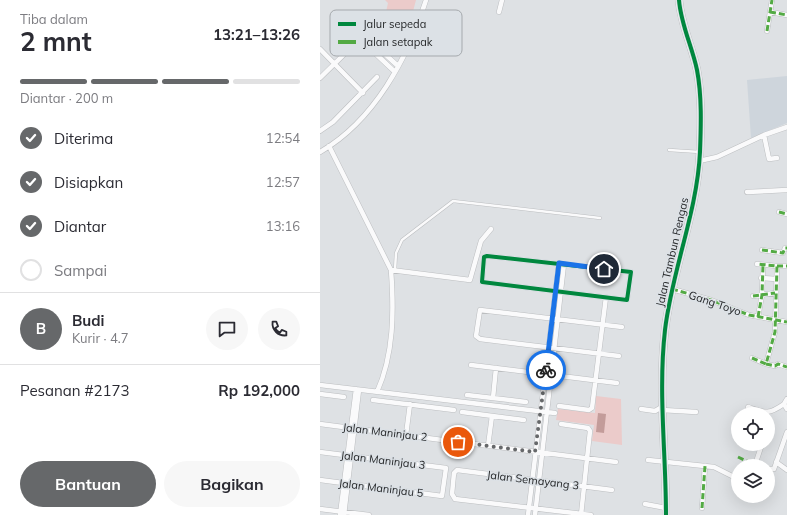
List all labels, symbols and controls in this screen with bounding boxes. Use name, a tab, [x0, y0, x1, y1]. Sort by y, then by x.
legend	[330, 10, 462, 56]
text: Tiba dalam	[20, 11, 88, 27]
text: Jalur sepeda	[363, 17, 426, 31]
text: 2 mnt	[20, 25, 92, 58]
text: 13:21–13:26	[213, 25, 300, 44]
text: Jalan setapak	[363, 35, 433, 49]
text: Diantar · 200 m	[20, 90, 113, 106]
icon: check	[20, 127, 42, 149]
text: Diterima	[54, 129, 113, 148]
text: 12:54	[266, 130, 300, 146]
icon: check	[20, 171, 42, 193]
text: Disiapkan	[54, 173, 123, 192]
text: 12:57	[266, 174, 300, 190]
street label: Jalan Tambun Rengas	[653, 196, 691, 308]
icon: check	[20, 215, 42, 237]
text: Diantar	[54, 217, 106, 236]
text: 13:16	[266, 218, 300, 234]
pin	[587, 252, 621, 286]
icon: home	[593, 258, 615, 280]
text: Sampai	[54, 261, 107, 280]
street label: Gang Toyo	[687, 287, 743, 319]
button: chat	[206, 308, 248, 350]
button: phone	[258, 308, 300, 350]
text: Budi	[72, 311, 105, 330]
text: B	[36, 319, 46, 338]
text: Kurir · 4.7	[72, 330, 129, 346]
courier	[526, 350, 566, 390]
icon: bike	[535, 359, 557, 381]
text: Pesanan #2173	[20, 381, 130, 400]
text: Rp 192,000	[218, 381, 300, 400]
map controls	[731, 407, 775, 503]
button: locate	[731, 407, 775, 451]
street label: Jalan Maninjau 2	[342, 420, 429, 444]
pin	[441, 425, 475, 459]
icon: bag	[447, 431, 469, 453]
street label: Jalan Maninjau 3	[340, 448, 426, 472]
button: layers	[731, 459, 775, 503]
button: Bantuan	[20, 461, 156, 507]
button: Bagikan	[164, 461, 300, 507]
street label: Jalan Semayang 3	[486, 467, 580, 493]
street label: Jalan Maninjau 5	[338, 476, 425, 500]

